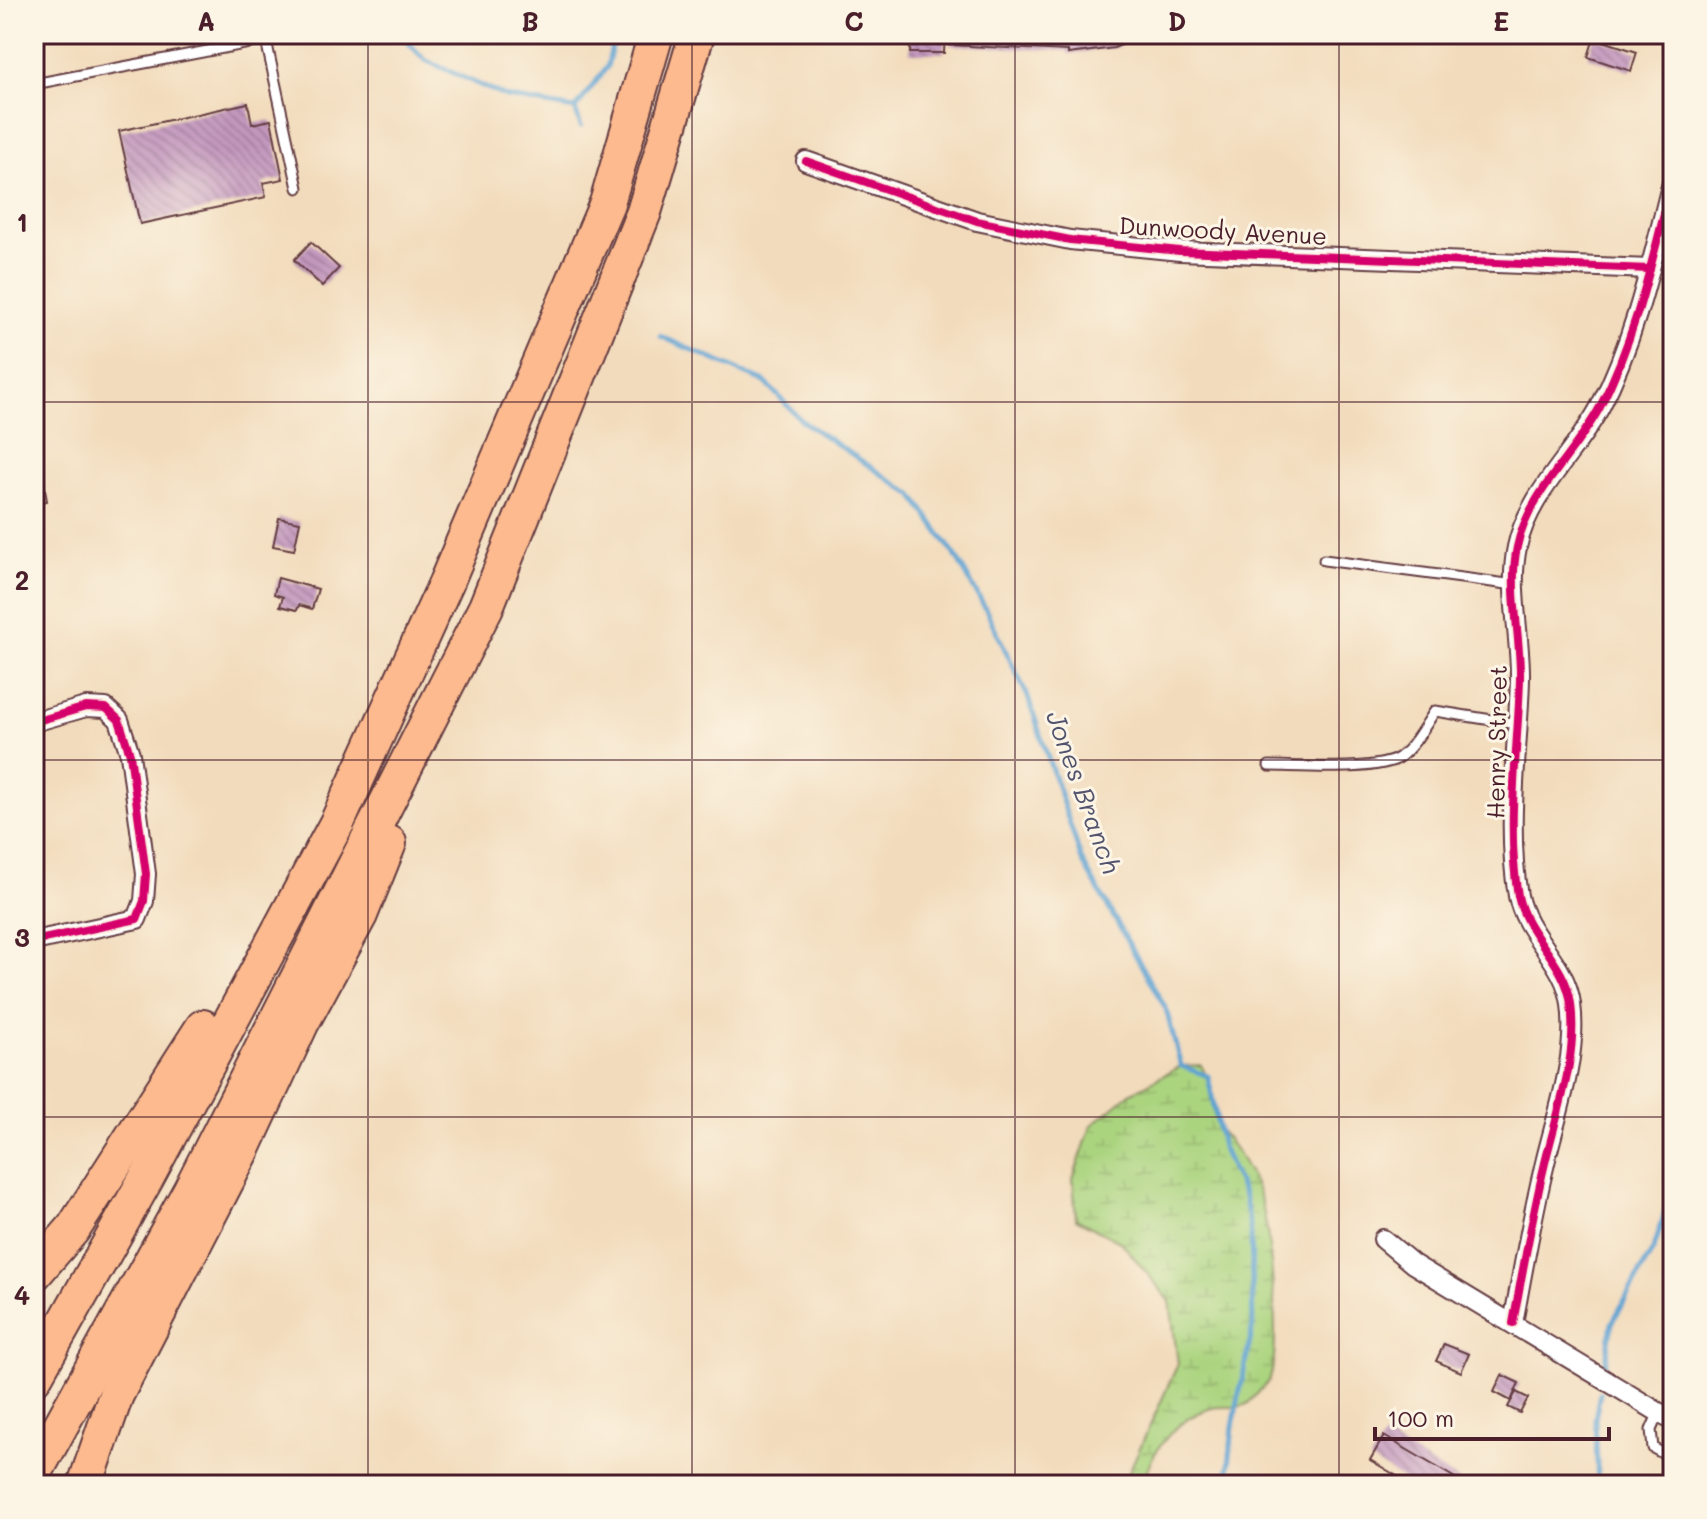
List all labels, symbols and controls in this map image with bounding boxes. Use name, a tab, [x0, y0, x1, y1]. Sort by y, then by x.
text: A	[197, 4, 215, 38]
text: B	[521, 4, 539, 38]
text: C	[844, 4, 864, 38]
text: D	[1168, 4, 1186, 38]
text: E	[1493, 4, 1509, 38]
text: 1	[16, 205, 28, 239]
street label: Dunwoody Avenue	[1118, 209, 1328, 251]
text: 2	[15, 563, 29, 597]
street label: Henry Street	[1479, 665, 1513, 819]
water label: Jones Branch	[1039, 706, 1129, 878]
text: 3	[14, 920, 30, 954]
text: 4	[14, 1278, 30, 1312]
scale bar	[1375, 1391, 1609, 1441]
text: 100 m	[1387, 1402, 1454, 1433]

